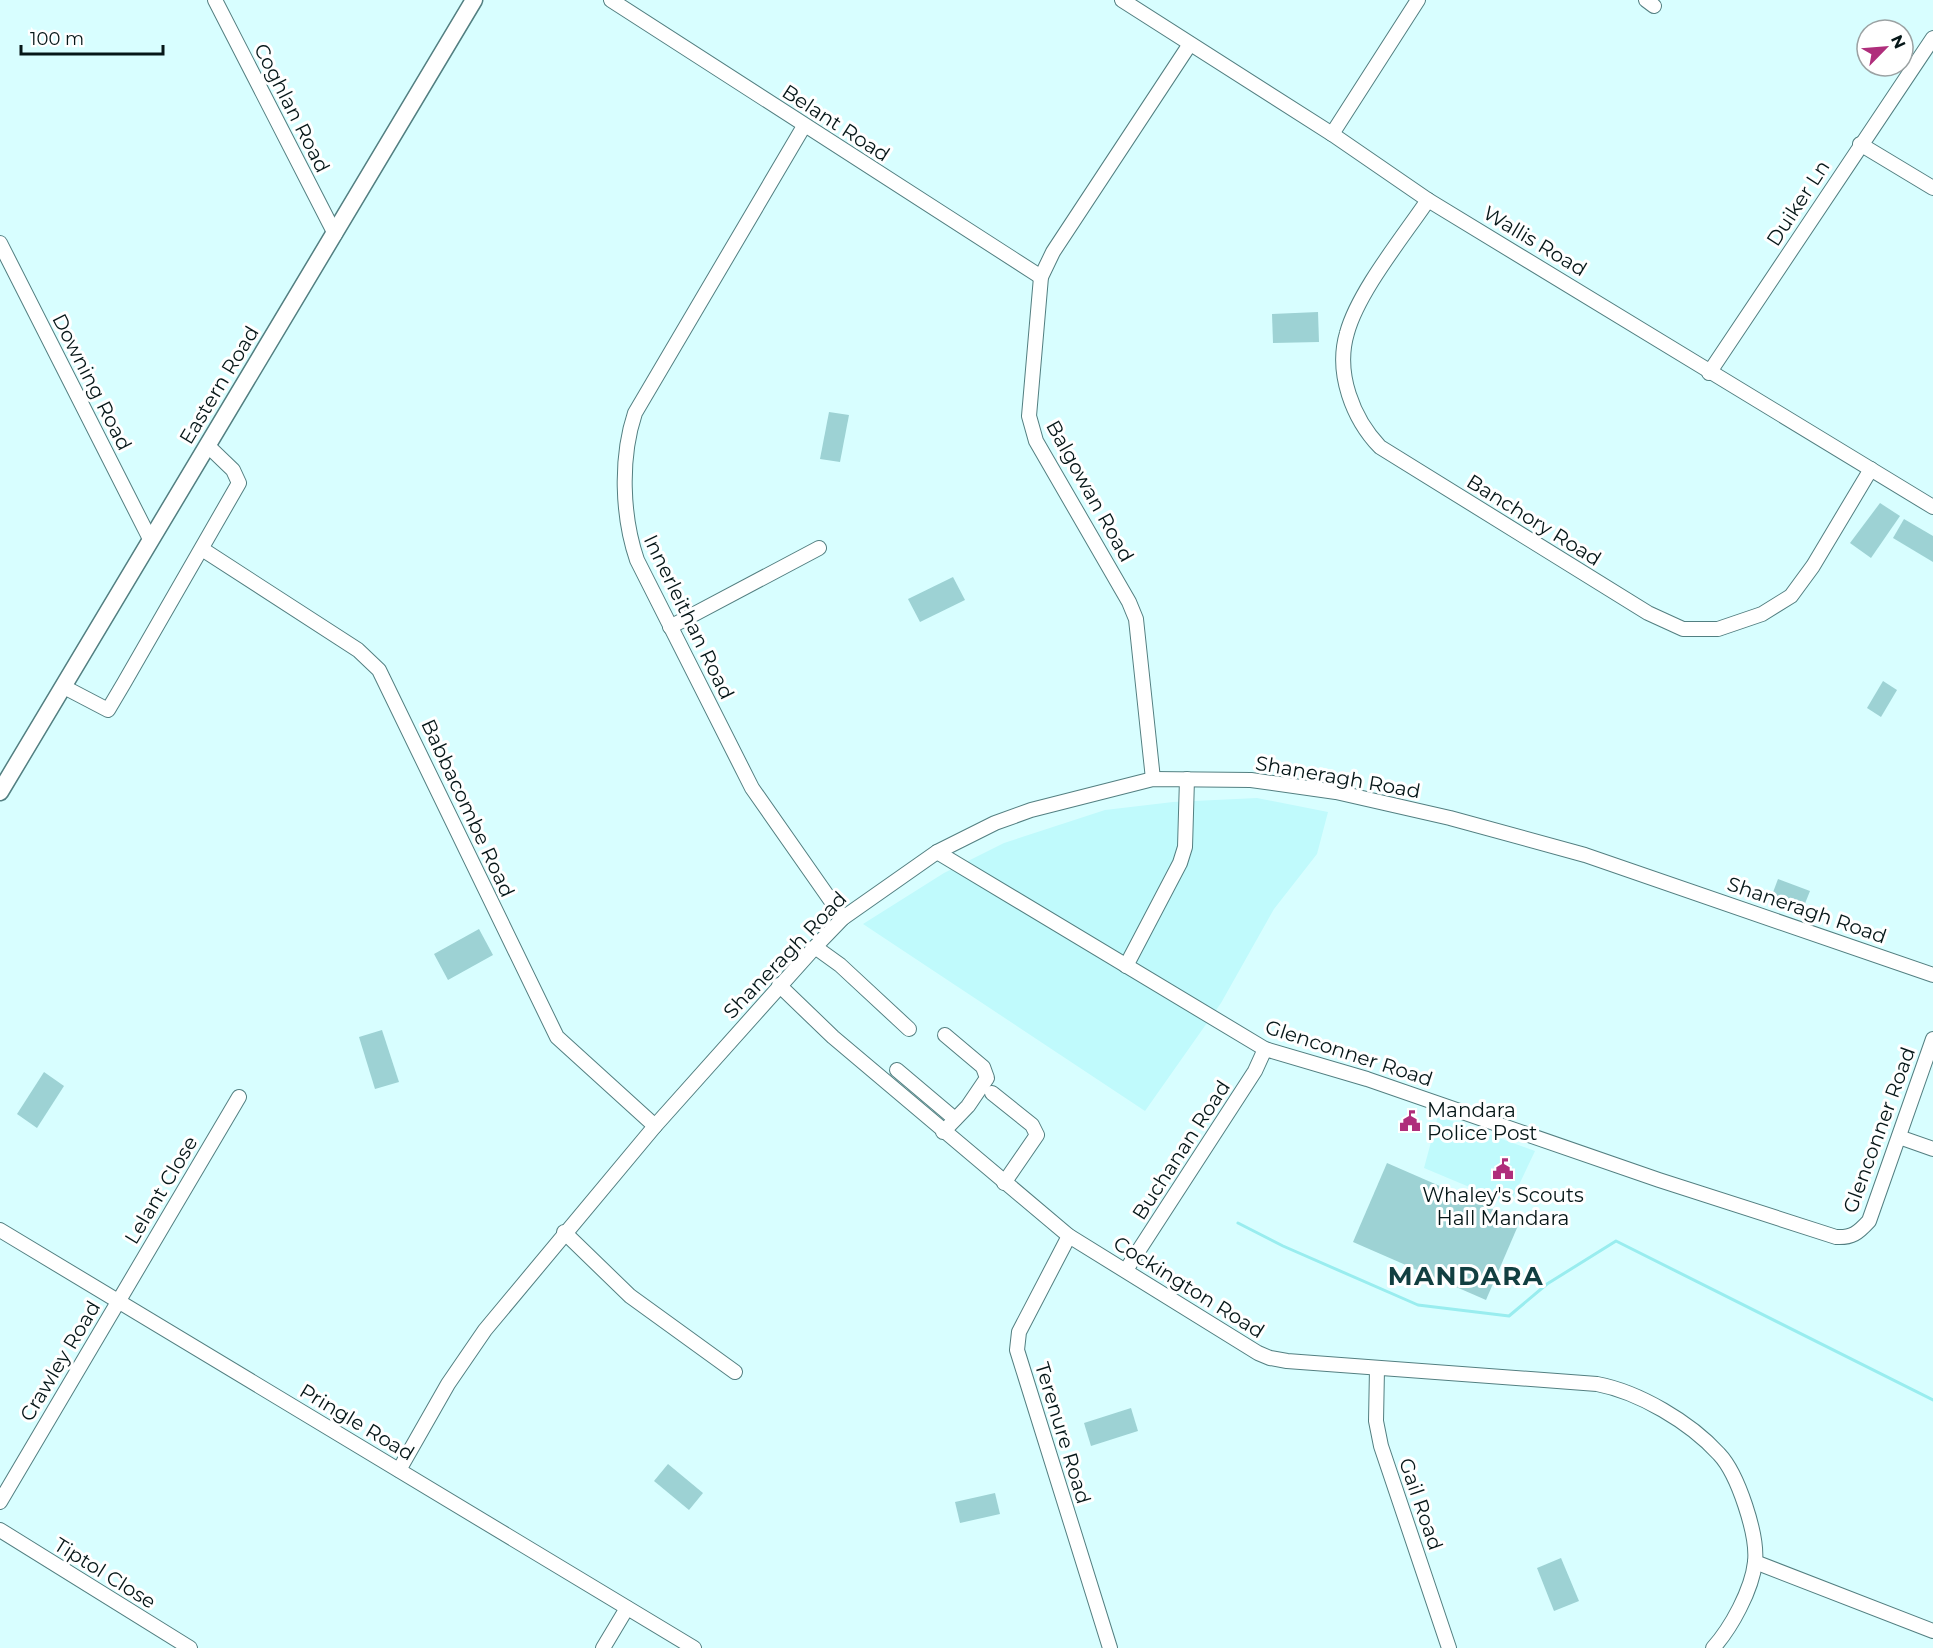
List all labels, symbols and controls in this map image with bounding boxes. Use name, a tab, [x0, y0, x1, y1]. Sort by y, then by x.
scale bar	[21, 18, 164, 56]
north arrow	[1855, 18, 1915, 78]
text: 100 m	[30, 28, 84, 50]
text: N	[1887, 32, 1909, 52]
street label: Coghlan Road	[249, 39, 335, 177]
street label: Belant Road	[778, 79, 894, 167]
street label: Duiker Ln	[1761, 156, 1835, 250]
street label: Wallis Road	[1479, 201, 1591, 281]
street label: Downing Road	[47, 310, 137, 454]
street label: Eastern Road	[174, 322, 264, 448]
street label: Balgowan Road	[1041, 416, 1139, 566]
street label: Banchory Road	[1462, 469, 1606, 571]
street label: Innerleithan Road	[639, 531, 739, 703]
street label: Babbacombe Road	[416, 715, 520, 901]
street label: Shaneragh Road	[1254, 751, 1422, 803]
street label: Shaneragh Road	[1724, 871, 1890, 949]
street label: Shaneragh Road	[718, 887, 852, 1023]
street label: Glenconner Road	[1262, 1015, 1436, 1091]
street label: Glenconner Road	[1838, 1044, 1920, 1216]
street label: Buchanan Road	[1127, 1076, 1235, 1224]
place label: Mandara Police Post	[1427, 1098, 1537, 1145]
public building icon: Mandara Police Post	[1398, 1109, 1422, 1133]
street label: Lelant Close	[119, 1132, 203, 1248]
public building icon: Whaley's Scouts Hall Mandara	[1491, 1157, 1515, 1181]
place label: Whaley's Scouts Hall Mandara	[1422, 1183, 1584, 1230]
street label: Cockington Road	[1109, 1231, 1269, 1343]
district label: MANDARA	[1388, 1260, 1544, 1292]
street label: Crawley Road	[15, 1296, 105, 1426]
street label: Terenure Road	[1030, 1359, 1096, 1507]
street label: Pringle Road	[295, 1378, 419, 1466]
street label: Gail Road	[1394, 1455, 1448, 1553]
street label: Tiptol Close	[50, 1532, 160, 1614]

